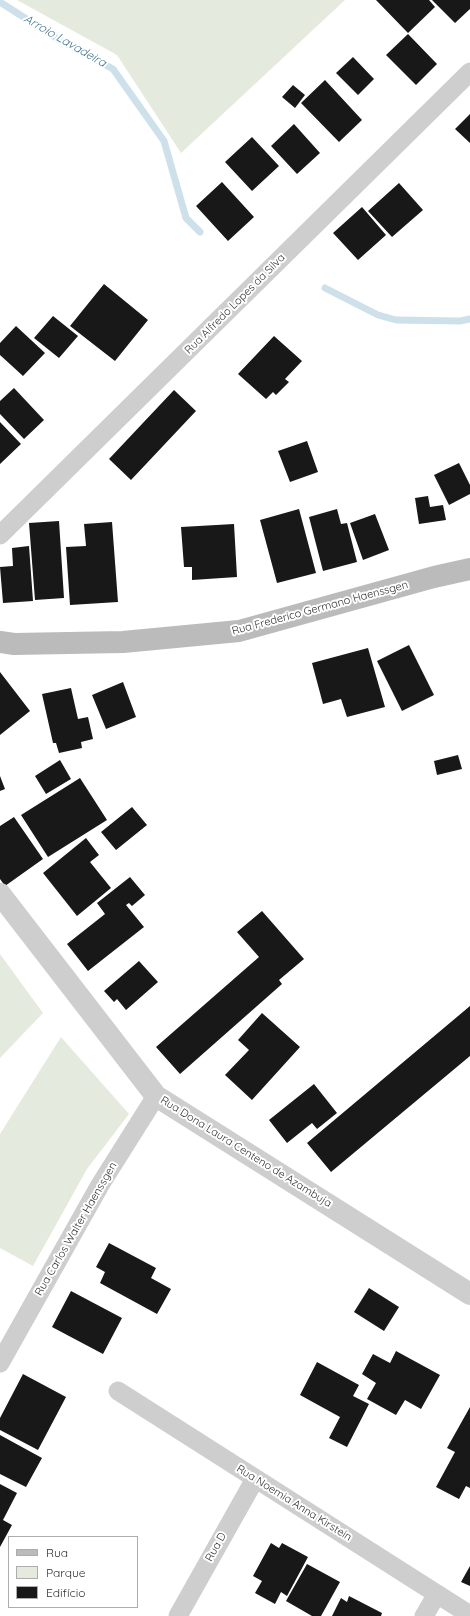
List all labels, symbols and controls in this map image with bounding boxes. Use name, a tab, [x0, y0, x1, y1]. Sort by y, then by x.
water label: Arroio Lavadeira	[21, 12, 109, 70]
street label: Rua Alfredo Lopes da Silva	[182, 251, 288, 357]
street label: Rua Frederico Germano Haenssgen	[230, 578, 410, 638]
street label: Rua Dona Laura Centeno de Azambuja	[158, 1094, 334, 1210]
street label: Rua Carlos Walter Haenssgen	[32, 1160, 120, 1298]
street label: Rua Noemia Anna Kirstein	[234, 1462, 354, 1544]
street label: Rua D	[203, 1530, 229, 1564]
legend	[8, 1536, 138, 1608]
text: Rua	[46, 1545, 68, 1560]
text: Parque	[46, 1565, 86, 1580]
text: Edifício	[46, 1585, 86, 1600]

